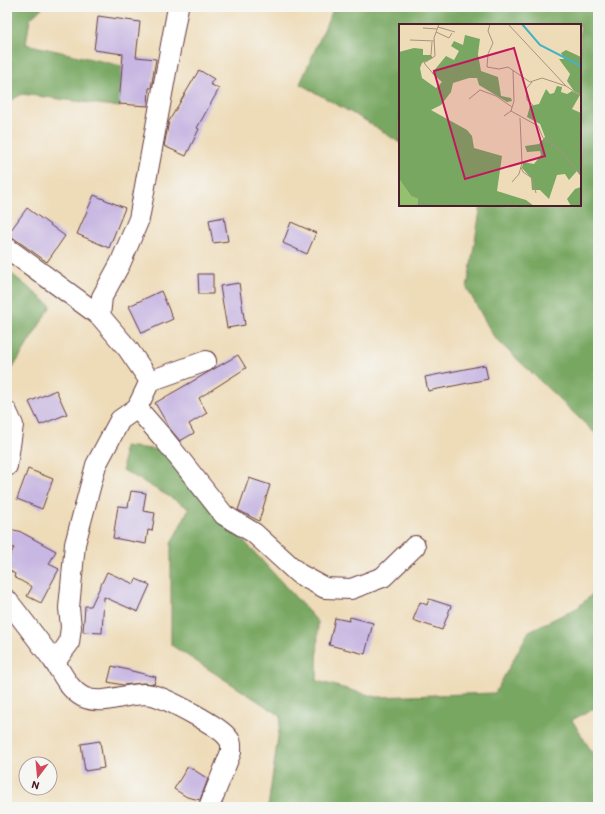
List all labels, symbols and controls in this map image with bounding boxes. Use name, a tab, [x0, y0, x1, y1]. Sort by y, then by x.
inset map	[399, 24, 581, 206]
north arrow	[18, 756, 58, 796]
text: N	[30, 778, 41, 792]

